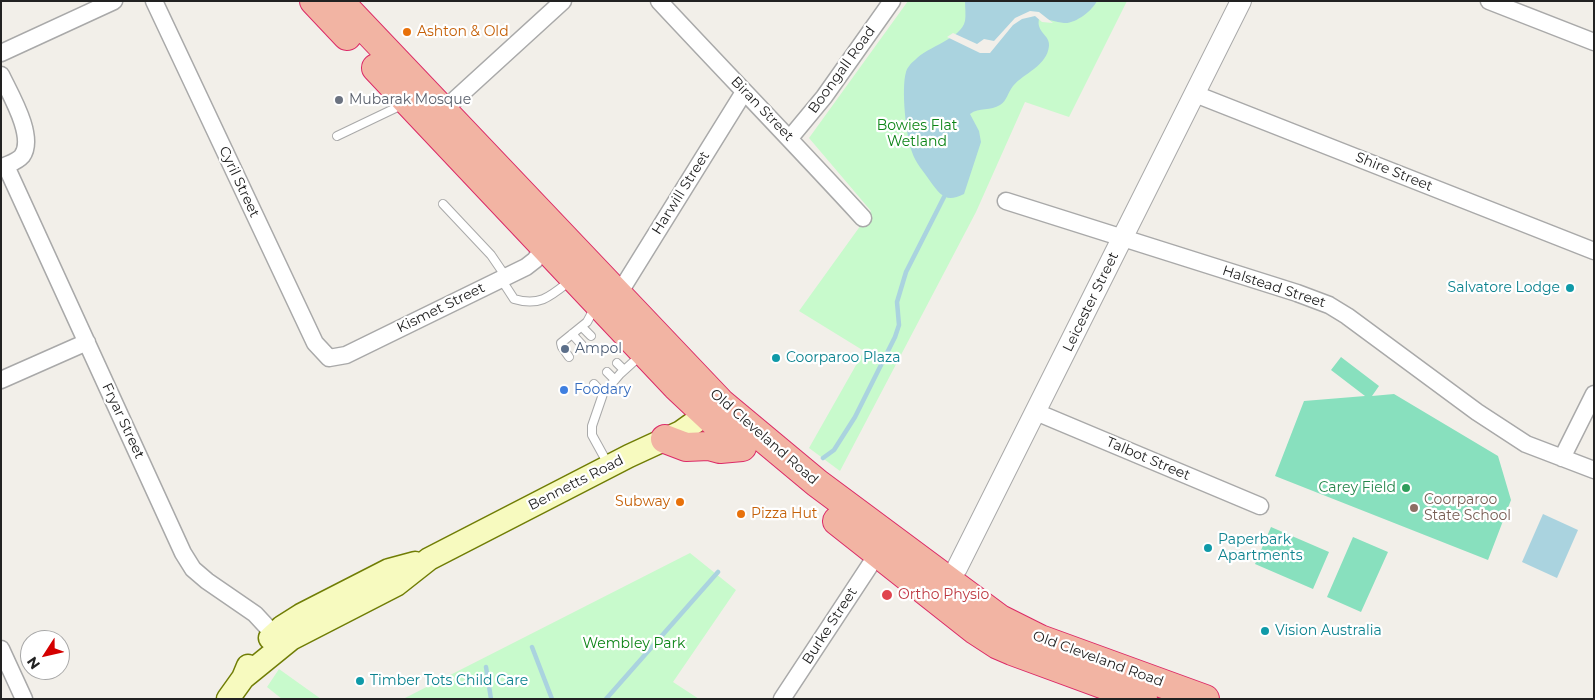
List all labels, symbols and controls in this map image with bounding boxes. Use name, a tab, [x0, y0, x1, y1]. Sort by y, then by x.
street label: Boongall Road	[805, 23, 879, 117]
place label: Ashton & Old	[417, 24, 509, 40]
marker: Ashton & Old	[401, 26, 413, 38]
street label: Biran Street	[727, 73, 797, 145]
place label: Mubarak Mosque	[349, 92, 471, 108]
marker: Mubarak Mosque	[333, 94, 345, 106]
park label: Bowies Flat Wetland	[877, 118, 957, 150]
street label: Cyril Street	[215, 144, 263, 220]
street label: Harwill Street	[649, 148, 713, 238]
street label: Shire Street	[1353, 149, 1435, 195]
street label: Leicester Street	[1060, 249, 1122, 355]
street label: Halstead Street	[1220, 262, 1328, 312]
street label: Kismet Street	[394, 280, 488, 336]
place label: Salvatore Lodge	[1448, 280, 1560, 296]
marker: Salvatore Lodge	[1564, 282, 1576, 294]
place label: Ampol	[575, 341, 622, 357]
marker: Ampol	[559, 343, 571, 355]
place label: Coorparoo Plaza	[786, 350, 901, 366]
marker: Coorparoo Plaza	[770, 352, 782, 364]
street label: Fryar Street	[98, 381, 148, 461]
place label: Foodary	[574, 382, 631, 398]
marker: Foodary	[558, 384, 570, 396]
street label: Old Cleveland Road	[707, 385, 821, 489]
street label: Talbot Street	[1103, 434, 1193, 484]
street label: Bennetts Road	[526, 452, 626, 514]
place label: Carey Field	[1319, 480, 1396, 496]
marker: Carey Field	[1400, 482, 1412, 494]
place label: Coorparoo State School	[1424, 492, 1511, 524]
place label: Subway	[615, 494, 670, 510]
marker: Subway	[674, 496, 686, 508]
marker: Coorparoo State School	[1408, 502, 1420, 514]
place label: Pizza Hut	[751, 506, 818, 522]
marker: Pizza Hut	[735, 508, 747, 520]
place label: Paperbark Apartments	[1218, 532, 1303, 564]
marker: Paperbark Apartments	[1202, 542, 1214, 554]
street label: Burke Street	[799, 585, 861, 667]
place label: Ortho Physio	[898, 587, 989, 603]
marker: Ortho Physio	[880, 588, 894, 602]
place label: Vision Australia	[1275, 623, 1382, 639]
marker: Vision Australia	[1259, 625, 1271, 637]
street label: Old Cleveland Road	[1030, 628, 1166, 690]
north arrow	[20, 630, 70, 680]
park label: Wembley Park	[583, 636, 685, 652]
text: N	[23, 653, 44, 673]
place label: Timber Tots Child Care	[370, 673, 528, 689]
marker: Timber Tots Child Care	[354, 675, 366, 687]

